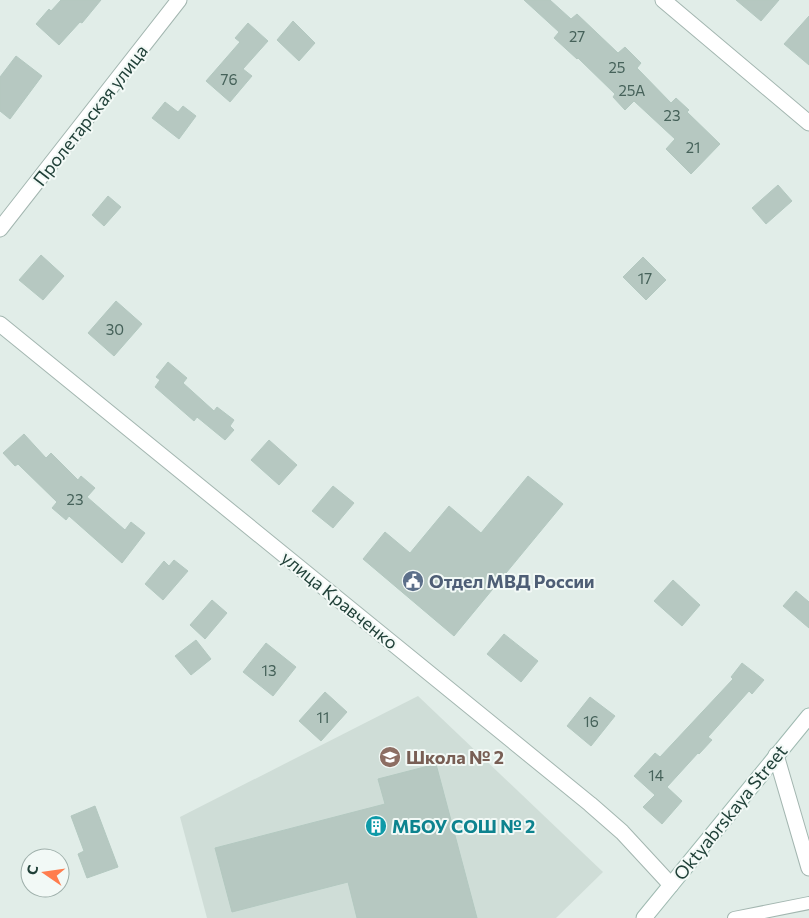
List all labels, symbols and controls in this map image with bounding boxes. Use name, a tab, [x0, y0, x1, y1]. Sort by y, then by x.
house number: 27	[569, 27, 585, 45]
street label: Пролетарская улица	[28, 40, 152, 190]
house number: 25	[609, 58, 625, 76]
house number: 76	[221, 70, 237, 88]
house number: 25А	[619, 81, 645, 99]
house number: 23	[664, 106, 680, 124]
house number: 21	[686, 138, 700, 156]
house number: 17	[638, 269, 652, 287]
house number: 30	[106, 320, 124, 338]
house number: 23	[67, 490, 83, 508]
street label: улица Кравченко	[277, 546, 403, 654]
public building icon: Отдел МВД России	[401, 569, 425, 593]
place label: Отдел МВД России	[429, 570, 594, 592]
house number: 13	[262, 661, 276, 679]
house number: 11	[317, 708, 329, 726]
house number: 16	[583, 712, 599, 730]
street label: Oktyabrskaya Street	[669, 740, 791, 884]
school or university icon: Школа № 2	[378, 745, 402, 769]
place label: Школа № 2	[406, 746, 504, 768]
house number: 14	[648, 766, 664, 784]
building icon: МБОУ СОШ № 2	[364, 814, 388, 838]
place label: МБОУ СОШ № 2	[392, 815, 535, 837]
north arrow	[20, 848, 70, 898]
text: С	[22, 863, 41, 877]

